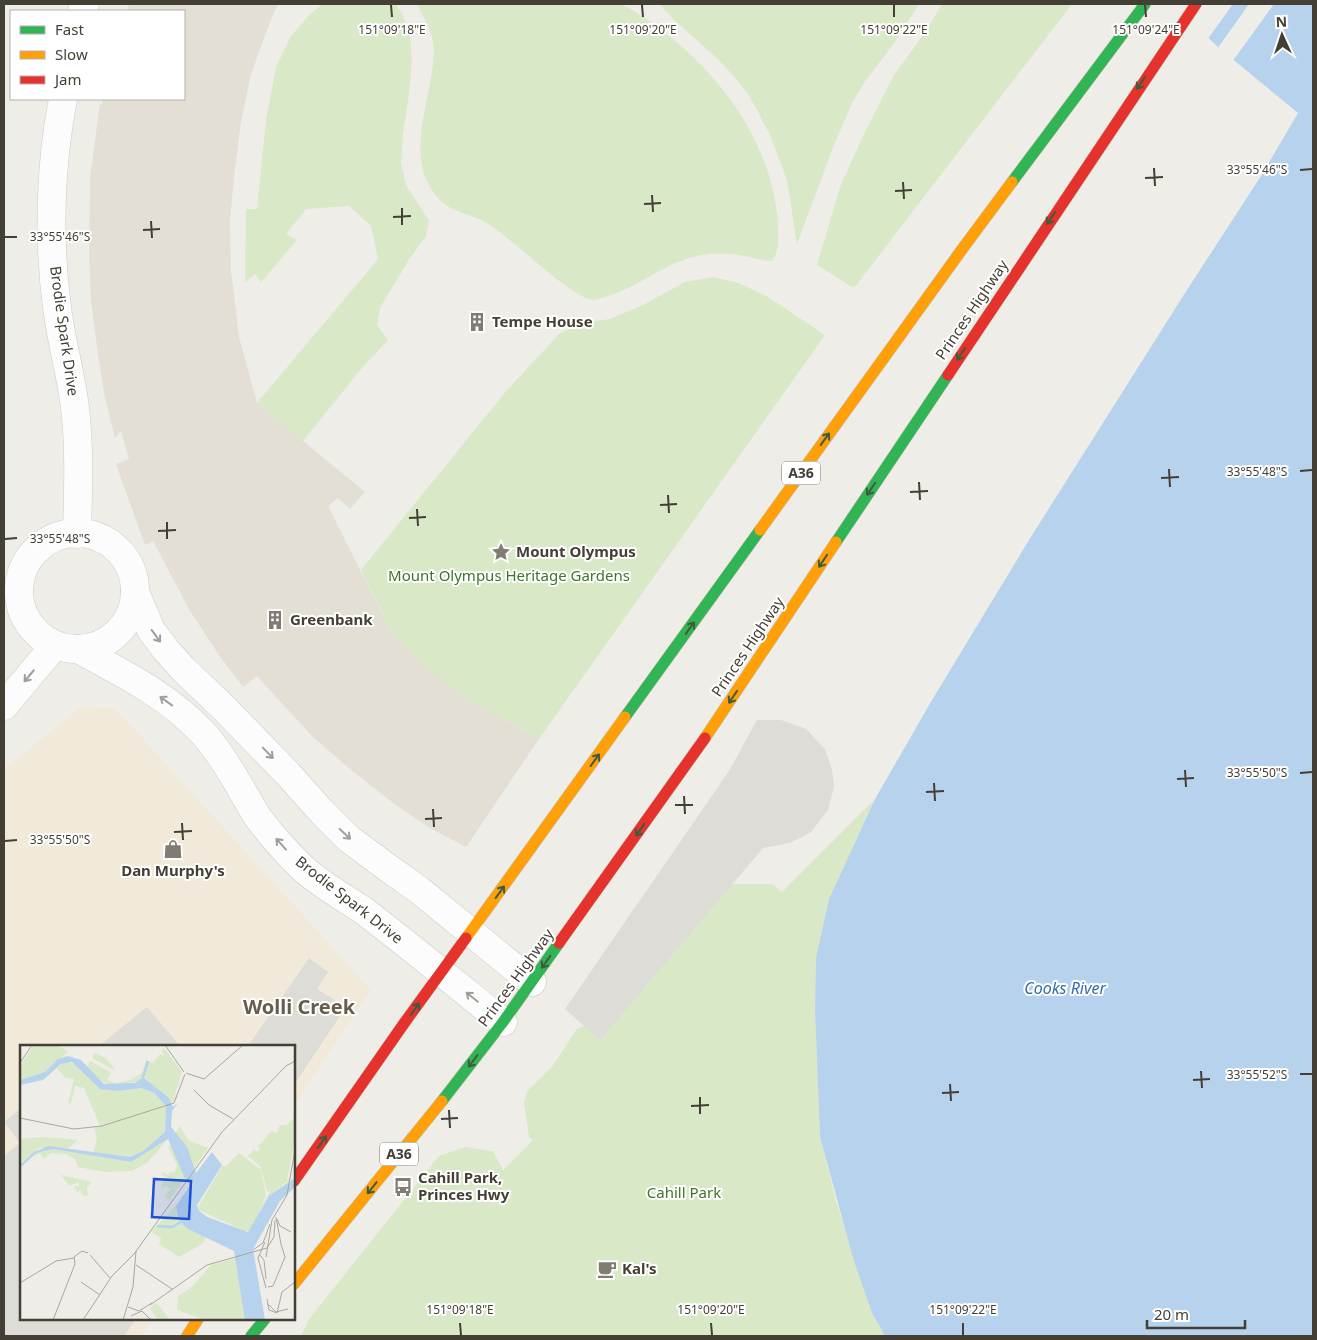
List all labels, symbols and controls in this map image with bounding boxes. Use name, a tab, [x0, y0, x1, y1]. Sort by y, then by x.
legend	[10, 10, 185, 100]
north arrow	[1257, 10, 1307, 60]
text: N	[1275, 12, 1287, 31]
text: Fast	[55, 19, 84, 39]
text: 151°09'18"E	[358, 21, 426, 38]
text: 151°09'20"E	[609, 21, 677, 38]
text: 151°09'22"E	[860, 21, 928, 38]
text: 151°09'24"E	[1112, 21, 1180, 38]
text: Slow	[55, 44, 88, 64]
text: Jam	[53, 69, 82, 89]
one-way arrow	[1136, 76, 1147, 90]
text: 33°55'46"S	[1227, 161, 1288, 178]
one-way arrow	[1046, 211, 1056, 225]
text: 33°55'46"S	[30, 228, 91, 245]
street label: Princes Highway	[930, 255, 1012, 363]
street label: Brodie Spark Drive	[46, 264, 84, 397]
building icon: Tempe House	[466, 311, 488, 333]
place label: Tempe House	[492, 311, 593, 331]
one-way arrow	[956, 346, 966, 360]
one-way arrow	[820, 432, 830, 446]
road number: A36	[782, 462, 820, 484]
text: 33°55'48"S	[1227, 463, 1288, 480]
one-way arrow	[866, 482, 876, 496]
text: 33°55'48"S	[30, 530, 91, 547]
place icon: Mount Olympus	[490, 541, 512, 563]
place label: Mount Olympus	[516, 541, 636, 561]
one-way arrow	[818, 554, 828, 568]
park label: Mount Olympus Heritage Gardens	[388, 565, 630, 585]
street label: Princes Highway	[706, 592, 788, 700]
building icon: Greenbank	[264, 609, 286, 631]
place label: Greenbank	[290, 609, 373, 629]
one-way arrow	[684, 622, 695, 635]
one-way arrow	[151, 629, 161, 643]
one-way arrow	[24, 669, 35, 682]
one-way arrow	[728, 689, 738, 703]
one-way arrow	[160, 696, 174, 707]
one-way arrow	[262, 747, 274, 760]
one-way arrow	[589, 754, 600, 767]
text: 33°55'50"S	[1227, 764, 1288, 781]
one-way arrow	[635, 823, 645, 837]
one-way arrow	[338, 828, 351, 840]
text: 33°55'50"S	[30, 831, 91, 848]
shop icon: Dan Murphy's	[162, 838, 184, 860]
one-way arrow	[275, 838, 286, 851]
street label: Brodie Spark Drive	[292, 851, 407, 947]
place label: Dan Murphy's	[121, 860, 225, 880]
one-way arrow	[494, 886, 505, 899]
street label: Princes Highway	[473, 924, 558, 1030]
one-way arrow	[541, 955, 551, 969]
water label: Cooks River	[1024, 977, 1106, 999]
one-way arrow	[466, 992, 479, 1003]
district label: Wolli Creek	[243, 993, 356, 1020]
one-way arrow	[410, 1002, 420, 1016]
inset map	[20, 1045, 295, 1320]
one-way arrow	[468, 1054, 478, 1068]
text: 33°55'52"S	[1227, 1066, 1288, 1083]
one-way arrow	[317, 1135, 327, 1149]
road number: A36	[380, 1142, 418, 1166]
place label: Cahill Park, Princes Hwy	[418, 1167, 510, 1204]
bus stop icon: Cahill Park, Princes Hwy	[392, 1176, 414, 1198]
one-way arrow	[366, 1181, 377, 1194]
park label: Cahill Park	[647, 1182, 721, 1202]
cafe icon: Kal's	[596, 1258, 618, 1280]
place label: Kal's	[622, 1258, 657, 1278]
scale bar	[1147, 1298, 1244, 1330]
text: 151°09'18"E	[426, 1301, 494, 1318]
text: 151°09'20"E	[677, 1301, 745, 1318]
text: 151°09'22"E	[929, 1301, 997, 1318]
text: 20 m	[1154, 1304, 1189, 1324]

